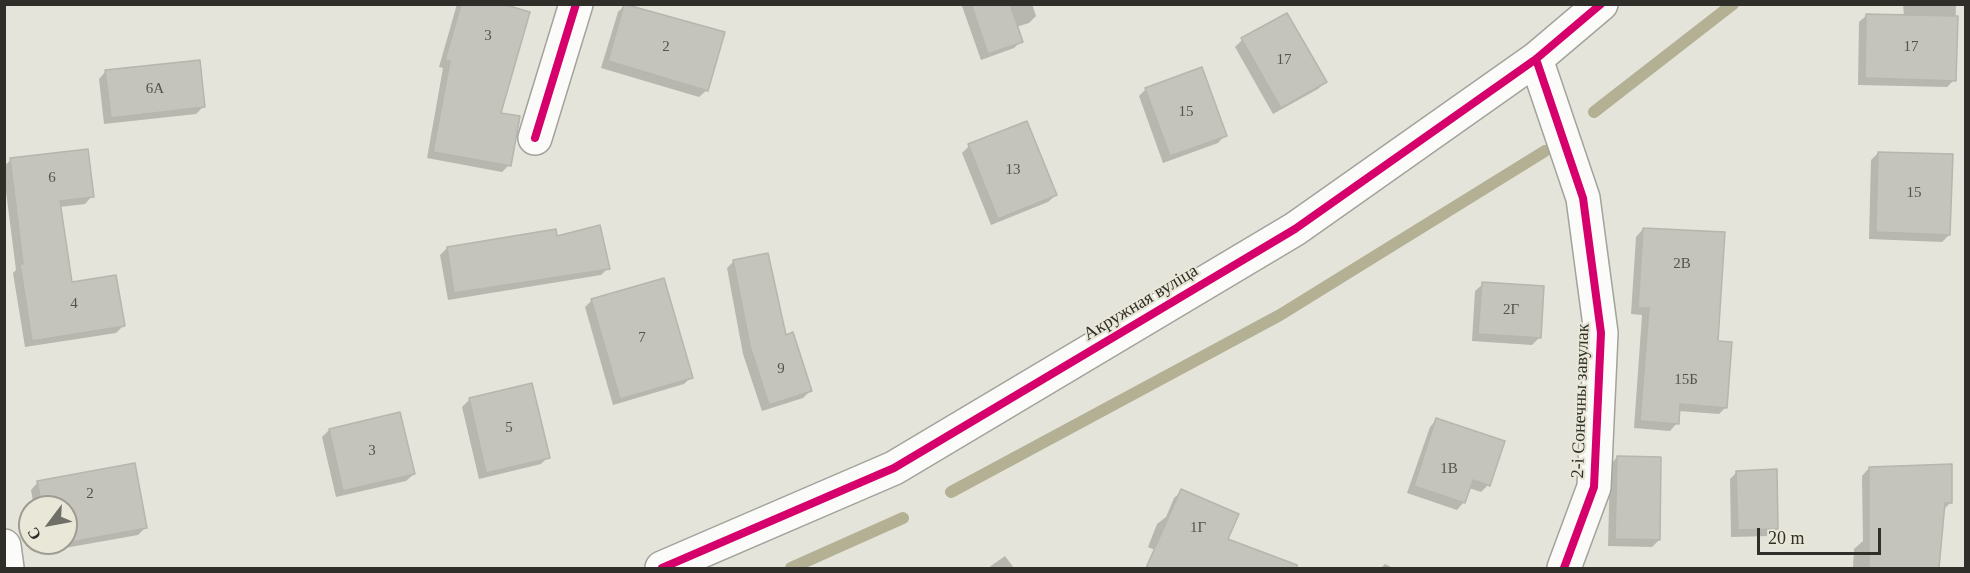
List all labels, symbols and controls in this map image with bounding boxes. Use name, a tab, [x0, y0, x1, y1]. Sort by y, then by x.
house number: 3	[484, 27, 492, 45]
house number: 2	[662, 38, 670, 56]
house number: 17	[1904, 38, 1918, 56]
house number: 17	[1276, 51, 1292, 69]
house number: 6А	[146, 80, 164, 98]
house number: 15	[1178, 103, 1194, 121]
house number: 13	[1006, 161, 1020, 179]
house number: 6	[48, 169, 56, 187]
house number: 15	[1906, 184, 1922, 202]
house number: 2В	[1673, 255, 1691, 273]
street label: Акружная вуліца	[1080, 260, 1202, 346]
house number: 4	[70, 295, 78, 313]
house number: 2Г	[1503, 301, 1519, 319]
street label: 2-і Сонечны завулак	[1568, 323, 1594, 479]
house number: 7	[638, 329, 646, 347]
house number: 9	[777, 360, 785, 378]
house number: 15Б	[1674, 371, 1698, 389]
house number: 5	[505, 419, 513, 437]
house number: 3	[368, 442, 376, 460]
house number: 1В	[1440, 460, 1458, 478]
house number: 2	[86, 485, 94, 503]
north arrow	[18, 495, 78, 555]
scale bar	[1760, 516, 1884, 554]
house number: 1Г	[1190, 519, 1206, 537]
text: С	[24, 524, 44, 543]
text: 20 m	[1768, 528, 1805, 548]

